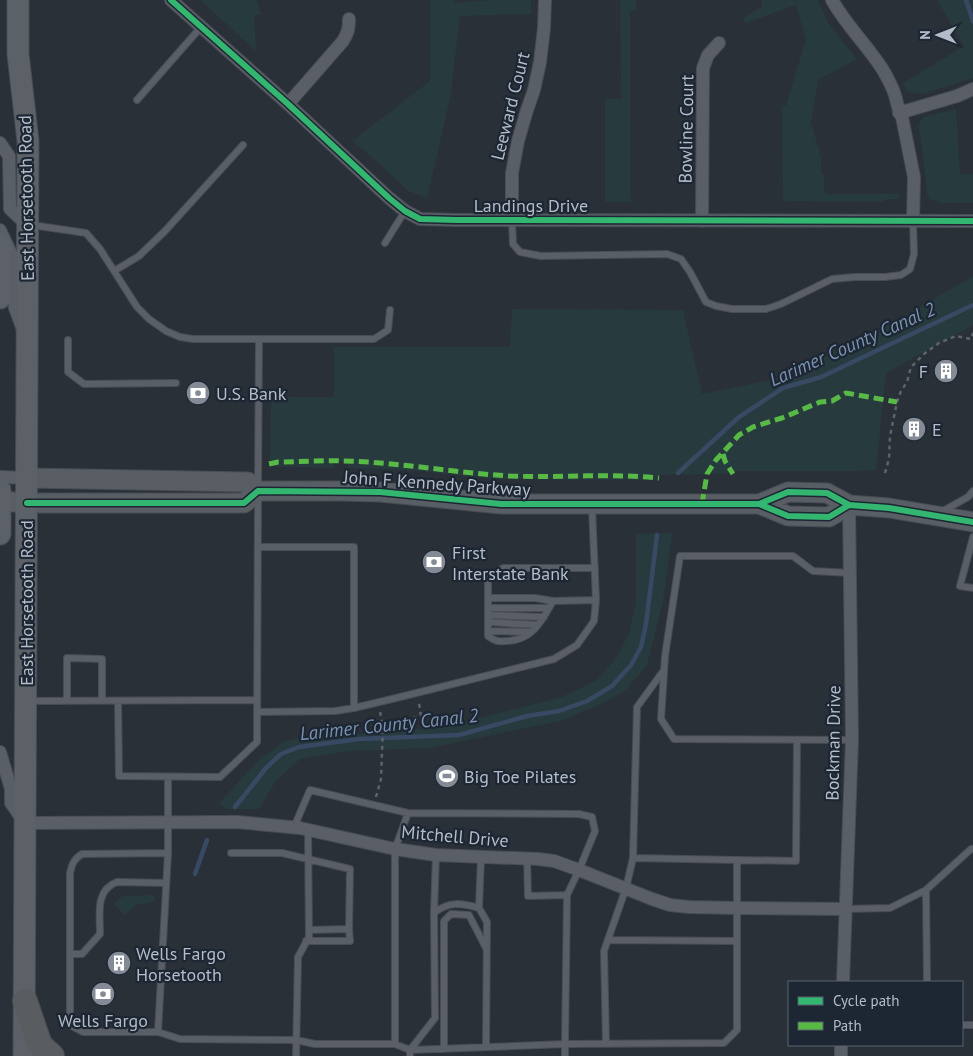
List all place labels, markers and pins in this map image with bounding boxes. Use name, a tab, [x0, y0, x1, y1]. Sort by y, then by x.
building icon: F	[933, 358, 959, 384]
place label: F	[919, 360, 928, 383]
bank icon: U.S. Bank	[185, 380, 211, 406]
place label: U.S. Bank	[216, 382, 287, 405]
building icon: E	[901, 416, 927, 442]
place label: E	[932, 418, 942, 441]
place label: First Interstate Bank	[452, 541, 569, 585]
bank icon: First Interstate Bank	[421, 549, 447, 575]
sports icon: Big Toe Pilates	[434, 763, 460, 789]
place label: Big Toe Pilates	[464, 765, 576, 788]
place label: Wells Fargo Horsetooth	[136, 942, 226, 986]
building icon: Wells Fargo Horsetooth	[106, 950, 132, 976]
bank icon: Wells Fargo	[90, 981, 116, 1007]
place label: Wells Fargo	[58, 1009, 148, 1032]

